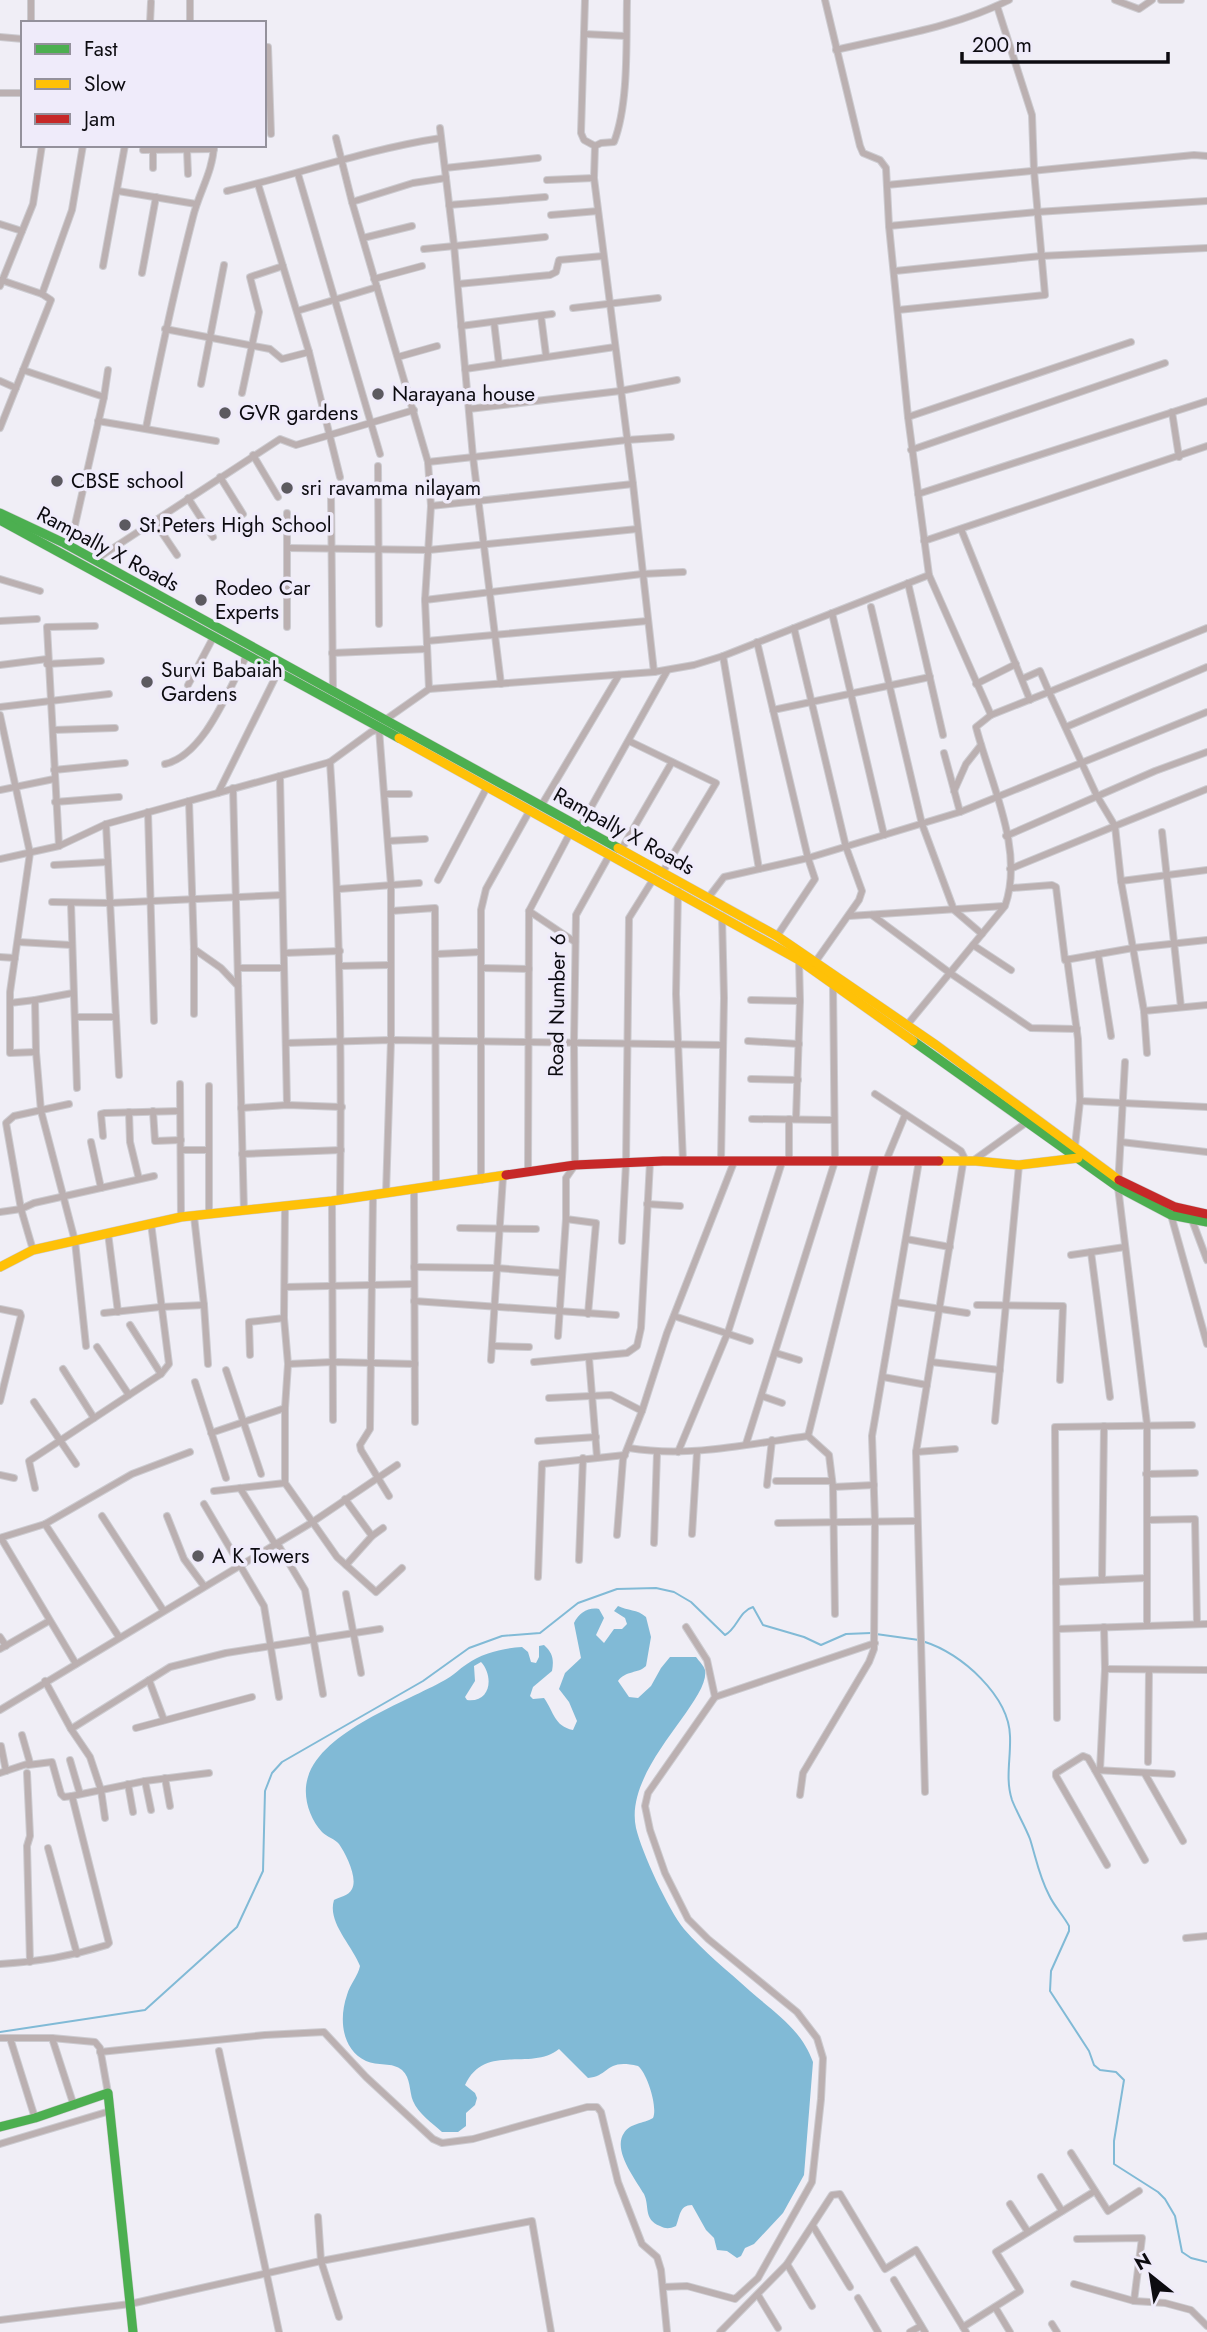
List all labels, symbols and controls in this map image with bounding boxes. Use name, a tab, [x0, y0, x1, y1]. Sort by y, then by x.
legend	[21, 21, 266, 147]
scale bar	[962, 21, 1168, 65]
text: 200 m	[972, 30, 1032, 60]
text: Fast	[84, 34, 117, 64]
text: Slow	[84, 69, 126, 99]
text: Jam	[81, 104, 116, 134]
place label: Narayana house	[392, 379, 535, 409]
marker: Narayana house	[370, 386, 386, 402]
place label: GVR gardens	[239, 398, 358, 428]
marker: GVR gardens	[217, 405, 233, 421]
place label: CBSE school	[71, 466, 184, 496]
marker: CBSE school	[49, 473, 65, 489]
place label: sri ravamma nilayam	[301, 473, 481, 503]
marker: sri ravamma nilayam	[279, 480, 295, 496]
street label: Rampally X Roads	[32, 499, 184, 599]
place label: St.Peters High School	[139, 510, 331, 540]
marker: St.Peters High School	[117, 517, 133, 533]
place label: Rodeo Car Experts	[215, 573, 311, 627]
marker: Rodeo Car Experts	[193, 592, 209, 608]
place label: Survi Babaiah Gardens	[161, 655, 283, 709]
marker: Survi Babaiah Gardens	[139, 674, 155, 690]
street label: Rampally X Roads	[548, 780, 700, 882]
street label: Road Number 6	[541, 933, 573, 1077]
place label: A K Towers	[212, 1541, 310, 1571]
marker: A K Towers	[190, 1548, 206, 1564]
north arrow	[1116, 2241, 1186, 2311]
text: N	[1129, 2246, 1156, 2277]

